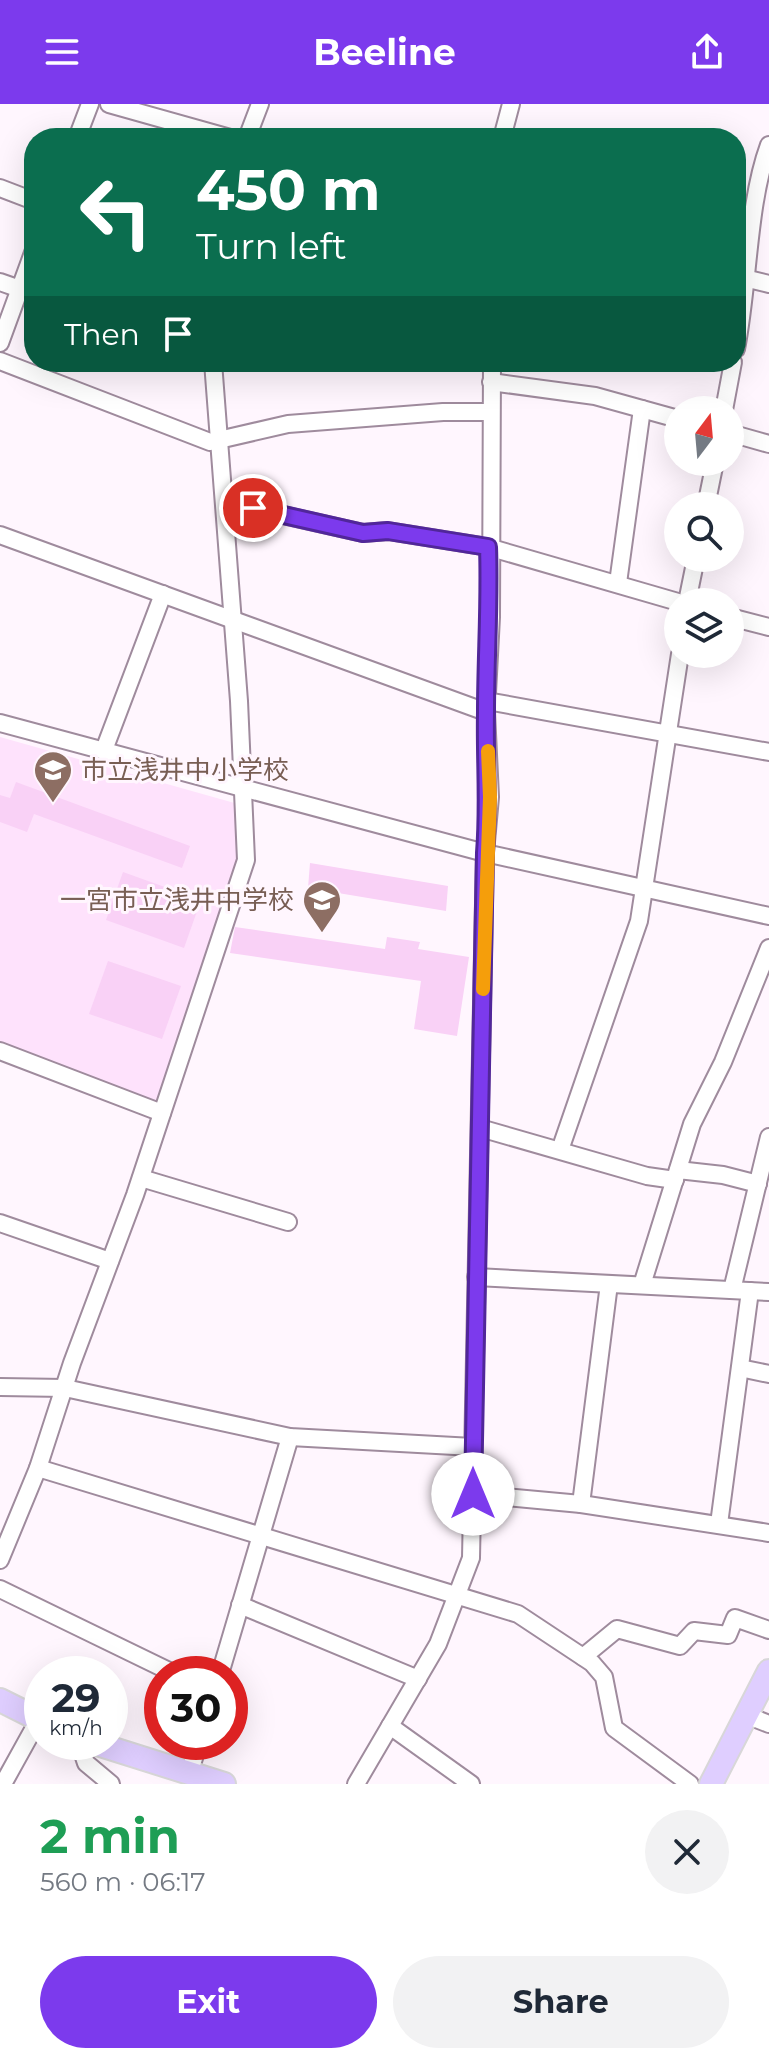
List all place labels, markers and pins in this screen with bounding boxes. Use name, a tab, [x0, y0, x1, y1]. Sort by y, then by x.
pin	[219, 474, 287, 542]
school or university icon: 市立浅井中小学校	[32, 749, 74, 804]
place label: 市立浅井中小学校	[81, 754, 289, 786]
school or university icon: 一宮市立浅井中学校	[301, 879, 343, 934]
place label: 一宮市立浅井中学校	[60, 884, 294, 916]

